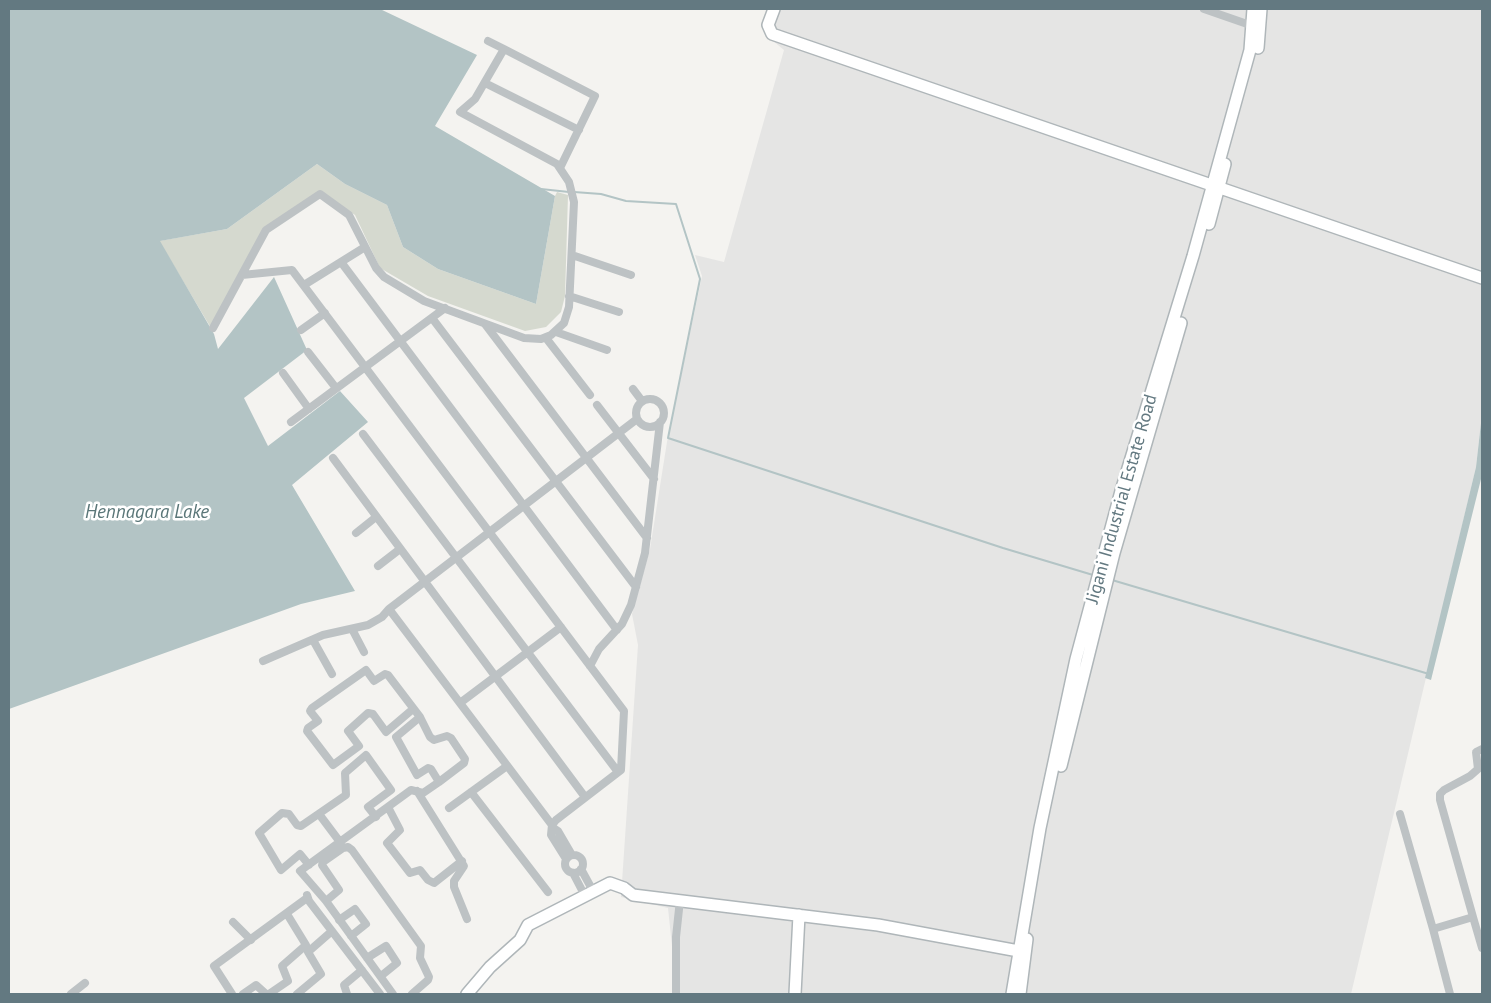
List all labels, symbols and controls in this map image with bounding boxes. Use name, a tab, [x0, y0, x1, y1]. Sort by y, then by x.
street label: Jigani Industrial Estate Road	[1082, 392, 1162, 606]
water label: Hennagara Lake	[85, 502, 209, 524]

